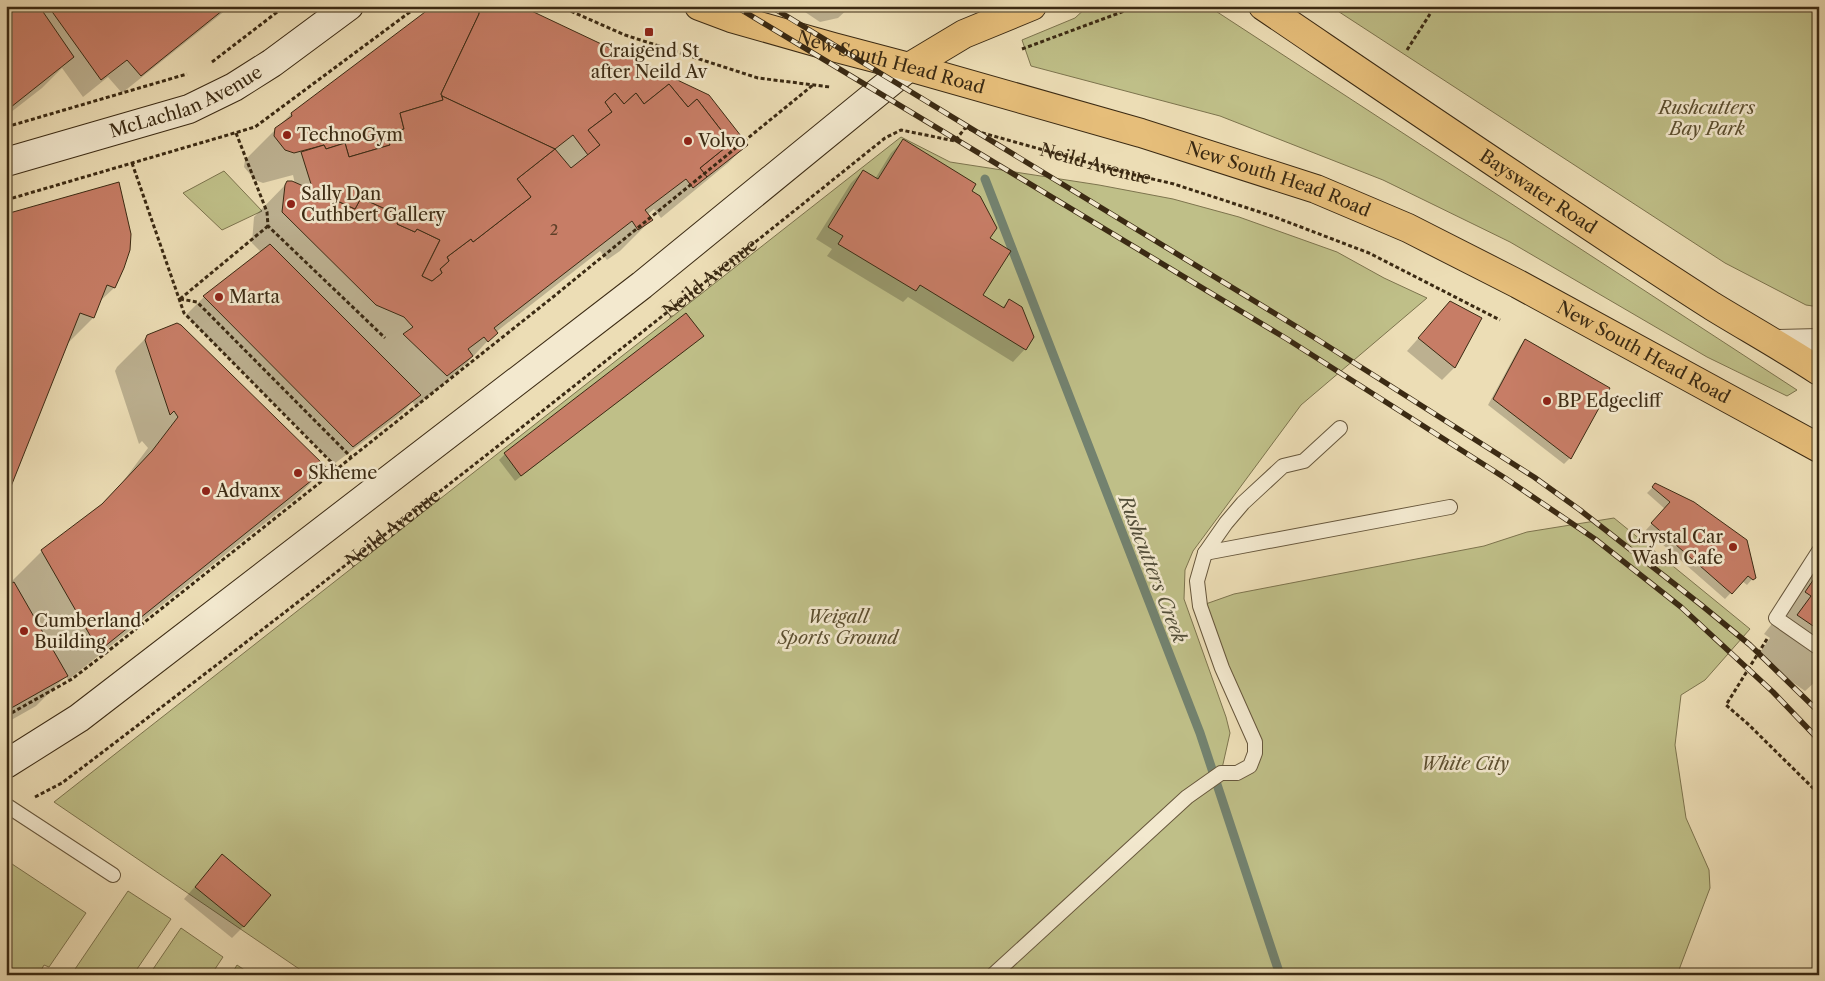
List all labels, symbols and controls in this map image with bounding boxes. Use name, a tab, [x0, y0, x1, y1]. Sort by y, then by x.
marker: Craigend St after Neild Av	[643, 26, 655, 38]
street label: New South Head Road	[794, 26, 987, 99]
place label: Craigend St after Neild Av	[591, 40, 707, 83]
street label: McLachlan Avenue	[107, 61, 266, 142]
park label: Rushcutters Bay Park	[1657, 97, 1755, 140]
place label: TechnoGym	[297, 124, 403, 146]
marker: TechnoGym	[281, 129, 293, 141]
place label: Volvo	[697, 130, 746, 152]
marker: Volvo	[682, 135, 694, 147]
street label: New South Head Road	[1183, 137, 1374, 222]
street label: Neild Avenue	[1037, 139, 1153, 189]
street label: Bayswater Road	[1475, 145, 1601, 239]
place label: Sally Dan Cuthbert Gallery	[301, 183, 447, 226]
marker: Sally Dan Cuthbert Gallery	[285, 198, 297, 210]
house number: 2	[550, 220, 558, 239]
street label: Neild Avenue	[658, 234, 762, 322]
place label: Marta	[229, 286, 280, 308]
marker: Marta	[213, 291, 225, 303]
street label: New South Head Road	[1553, 296, 1734, 408]
place label: BP Edgecliff	[1557, 390, 1664, 412]
marker: BP Edgecliff	[1541, 395, 1553, 407]
place label: Skheme	[308, 462, 377, 484]
marker: Skheme	[292, 467, 304, 479]
place label: Advanx	[215, 480, 281, 502]
street label: Neild Avenue	[341, 484, 445, 572]
marker: Advanx	[200, 485, 212, 497]
water label: Rushcutters Creek	[1113, 490, 1191, 646]
place label: Crystal Car Wash Cafe	[1627, 526, 1723, 569]
marker: Crystal Car Wash Cafe	[1727, 541, 1739, 553]
park label: Weigall Sports Ground	[777, 606, 900, 649]
place label: Cumberland Building	[34, 610, 141, 653]
marker: Cumberland Building	[18, 625, 30, 637]
park label: White City	[1421, 753, 1509, 775]

